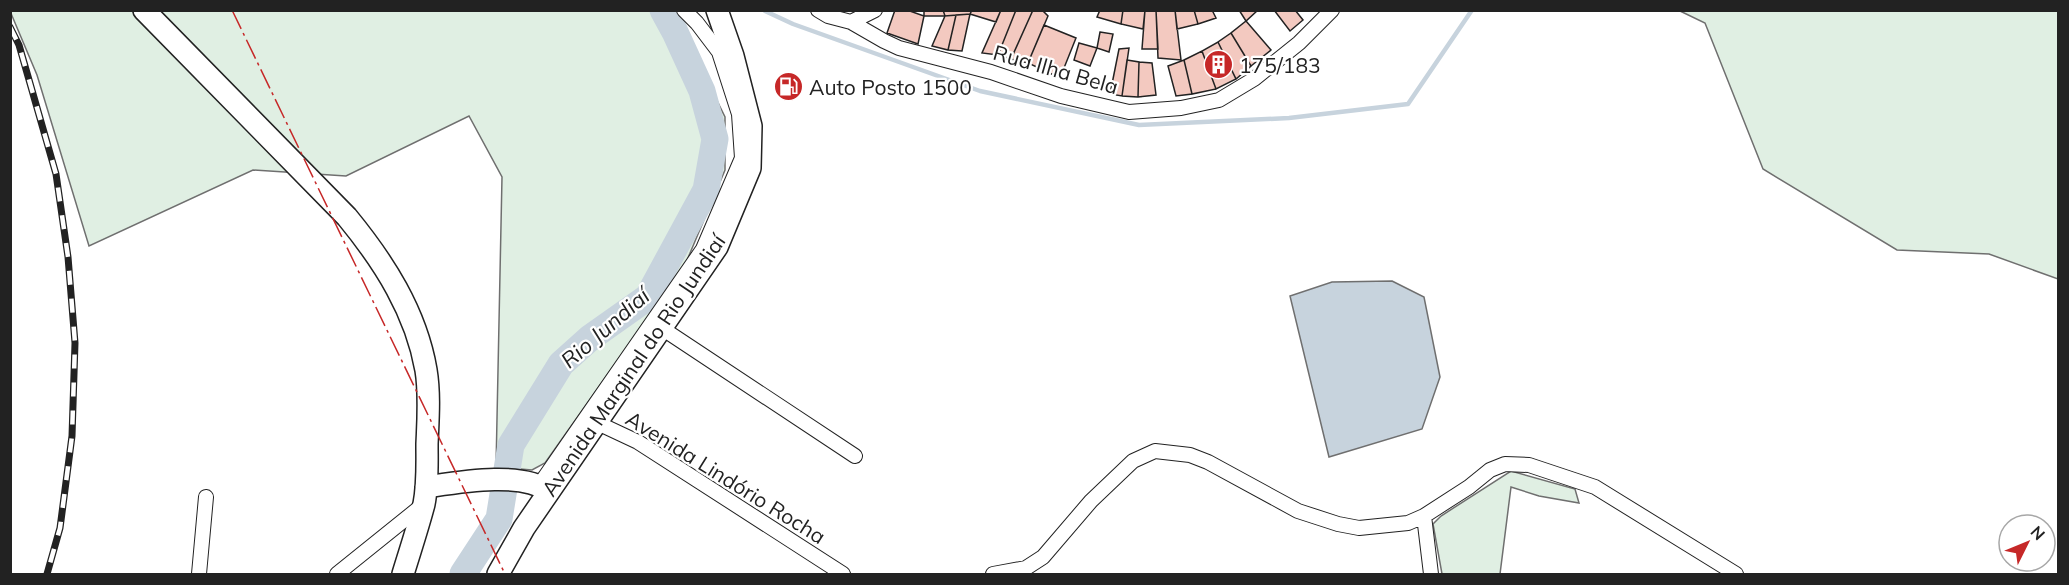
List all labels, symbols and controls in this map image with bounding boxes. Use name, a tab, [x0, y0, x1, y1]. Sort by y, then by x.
street label: Rua Ilha Bela	[990, 39, 1122, 99]
building icon: 175/183	[1202, 49, 1234, 81]
place label: 175/183	[1239, 52, 1321, 78]
fuel station icon: Auto Posto 1500	[772, 71, 804, 103]
place label: Auto Posto 1500	[809, 74, 972, 100]
street label: Avenida Marginal do Rio Jundiaí	[536, 228, 731, 501]
water label: Rio Jundiaí	[555, 280, 657, 374]
street label: Avenida Lindório Rocha	[621, 405, 831, 549]
north arrow	[1997, 513, 2057, 573]
text: N	[2027, 522, 2049, 544]

